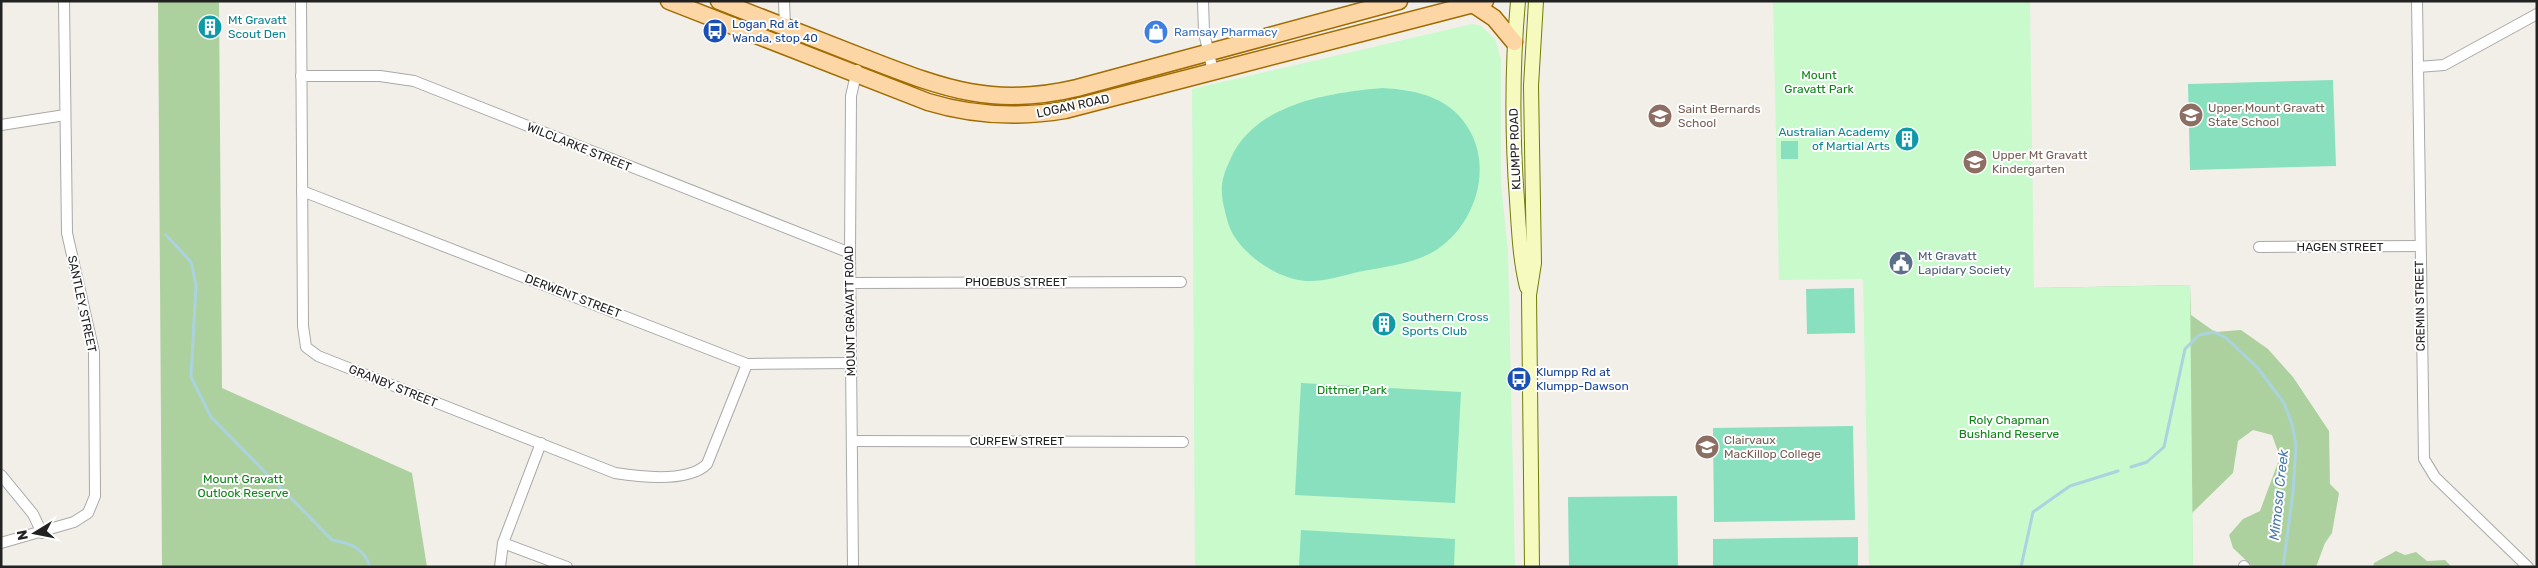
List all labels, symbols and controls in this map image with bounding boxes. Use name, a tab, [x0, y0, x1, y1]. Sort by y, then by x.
place label: Mt Gravatt Scout Den	[228, 13, 287, 41]
building icon: Mt Gravatt Scout Den	[197, 14, 223, 40]
place label: Logan Rd at Wanda, stop 40	[732, 17, 818, 45]
bus stop icon: Logan Rd at Wanda, stop 40	[702, 18, 728, 44]
shop icon: Ramsay Pharmacy	[1143, 19, 1169, 45]
place label: Ramsay Pharmacy	[1174, 25, 1278, 39]
park label: Mount Gravatt Park	[1784, 68, 1855, 96]
street label: LOGAN ROAD	[1035, 91, 1111, 121]
place label: Upper Mount Gravatt State School	[2208, 101, 2325, 129]
place label: Saint Bernards School	[1678, 102, 1761, 130]
school or university icon: Upper Mount Gravatt State School	[2178, 102, 2204, 128]
school or university icon: Saint Bernards School	[1647, 103, 1673, 129]
street label: KLUMPP ROAD	[1507, 108, 1523, 190]
street label: WILCLARKE STREET	[525, 120, 633, 174]
place label: Australian Academy of Martial Arts	[1778, 125, 1890, 153]
building icon: Australian Academy of Martial Arts	[1894, 126, 1920, 152]
place label: Upper Mt Gravatt Kindergarten	[1992, 148, 2088, 176]
school or university icon: Upper Mt Gravatt Kindergarten	[1962, 149, 1988, 175]
street label: HAGEN STREET	[2297, 240, 2383, 254]
street label: MOUNT GRAVATT ROAD	[842, 246, 858, 376]
place label: Mt Gravatt Lapidary Society	[1918, 249, 2011, 277]
public building icon: Mt Gravatt Lapidary Society	[1888, 250, 1914, 276]
street label: SANTLEY STREET	[65, 254, 99, 354]
street label: CREMIN STREET	[2412, 260, 2428, 352]
street label: DERWENT STREET	[523, 271, 623, 321]
street label: PHOEBUS STREET	[965, 275, 1067, 289]
place label: Southern Cross Sports Club	[1402, 310, 1489, 338]
building icon: Southern Cross Sports Club	[1371, 311, 1397, 337]
street label: GRANBY STREET	[347, 362, 439, 410]
place label: Klumpp Rd at Klumpp-Dawson	[1536, 365, 1629, 393]
bus stop icon: Klumpp Rd at Klumpp-Dawson	[1506, 366, 1532, 392]
park label: Dittmer Park	[1317, 383, 1388, 397]
park label: Roly Chapman Bushland Reserve	[1959, 413, 2060, 441]
place label: Clairvaux MacKillop College	[1724, 433, 1821, 461]
street label: CURFEW STREET	[970, 434, 1064, 448]
school or university icon: Clairvaux MacKillop College	[1694, 434, 1720, 460]
water label: Mimosa Creek	[2266, 448, 2292, 541]
park label: Mount Gravatt Outlook Reserve	[198, 472, 289, 500]
north arrow	[10, 508, 60, 558]
text: N	[13, 529, 32, 542]

